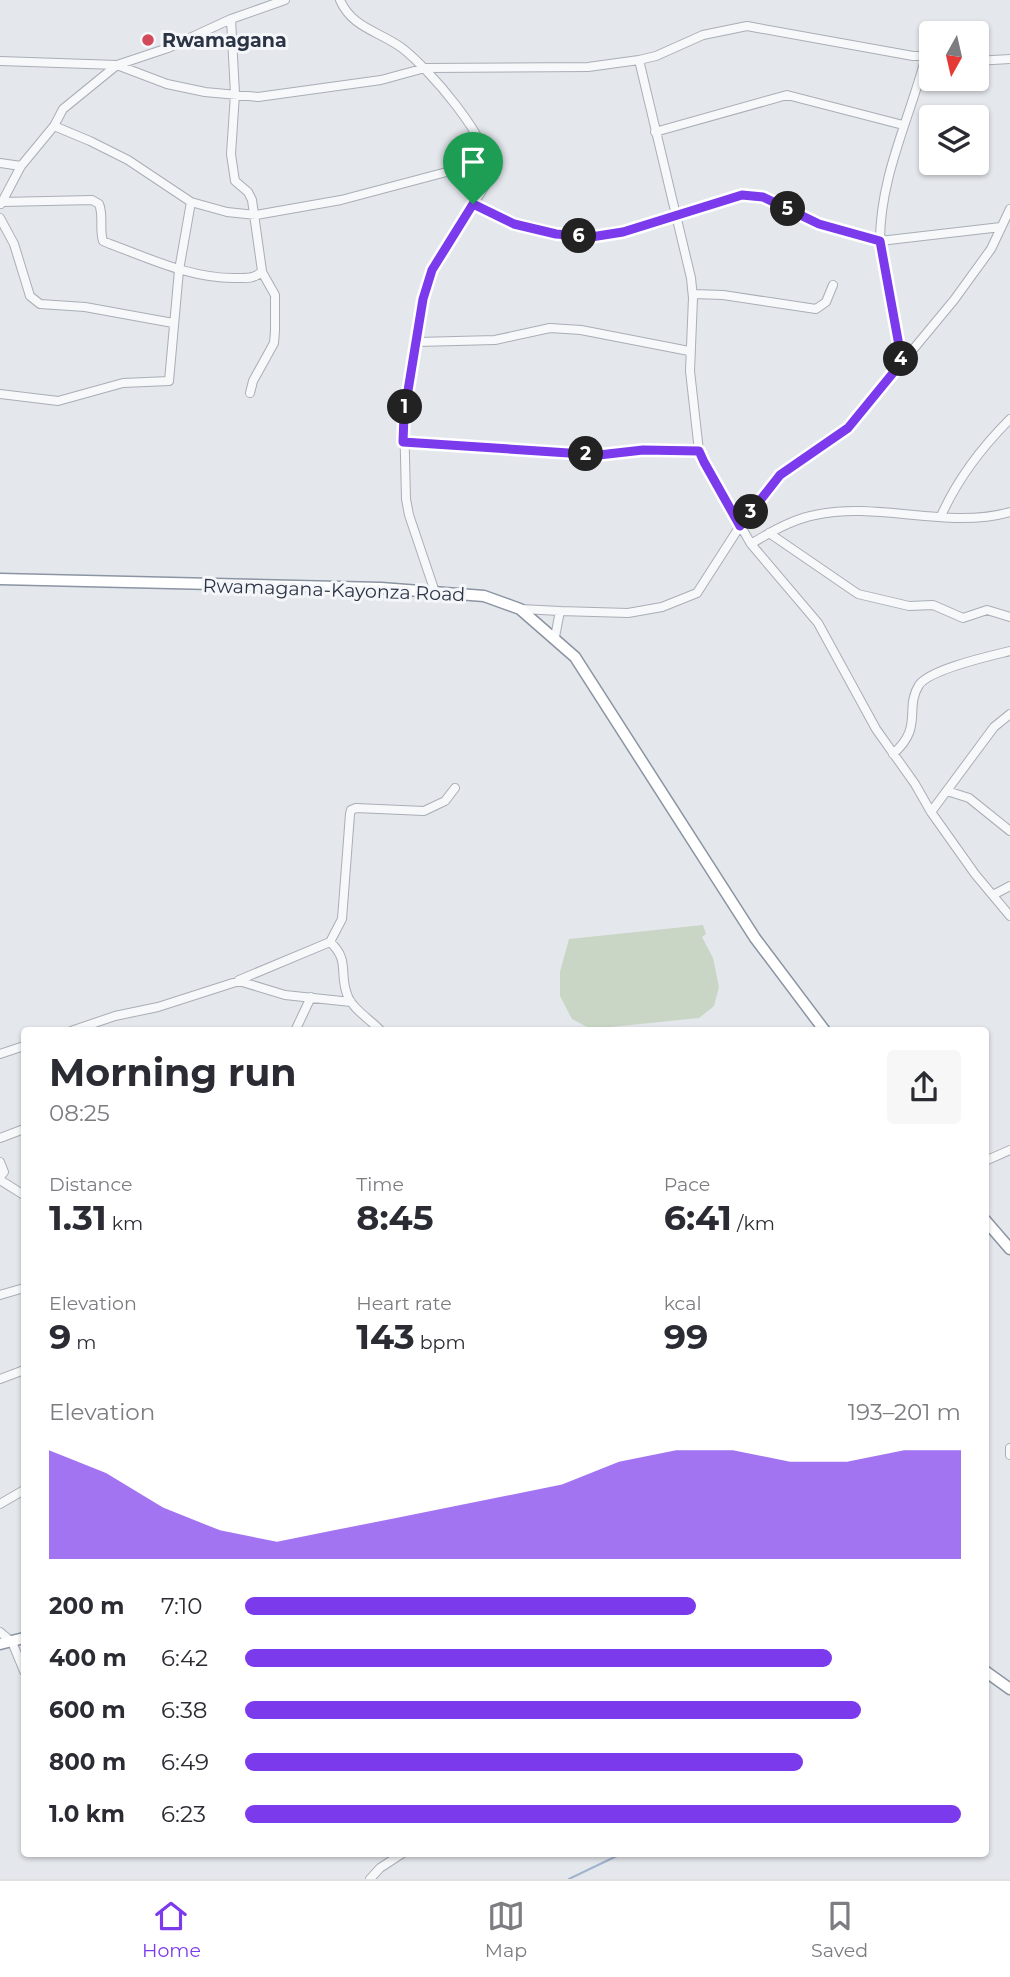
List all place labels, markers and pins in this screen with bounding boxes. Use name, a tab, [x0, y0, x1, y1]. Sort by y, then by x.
place label: Rwamagana	[162, 29, 287, 52]
marker: Rwamagana	[140, 32, 156, 48]
pin	[443, 132, 503, 204]
pin: 5	[770, 192, 806, 227]
pin: 6	[562, 218, 596, 254]
pin: 4	[884, 342, 918, 376]
pin: 1	[388, 390, 422, 424]
pin: 2	[568, 436, 604, 472]
pin: 3	[734, 494, 768, 530]

